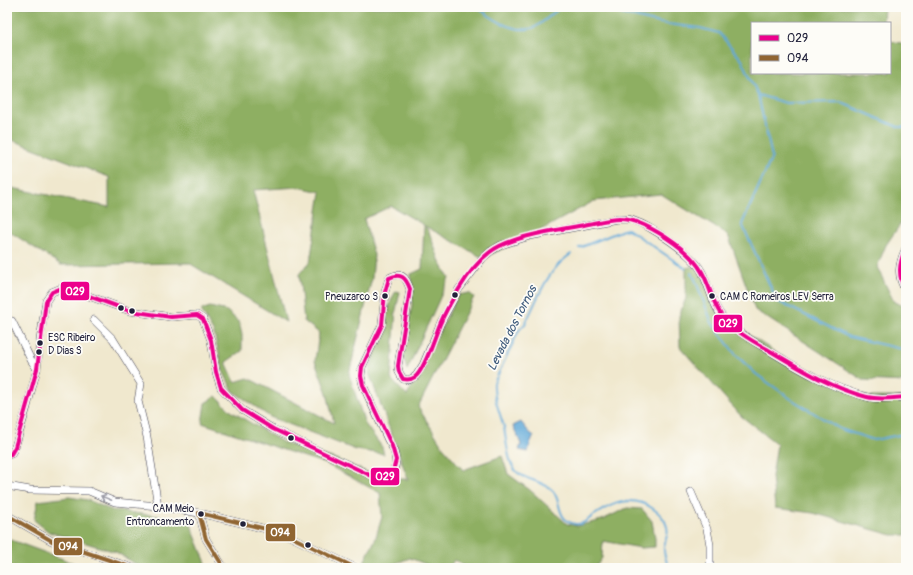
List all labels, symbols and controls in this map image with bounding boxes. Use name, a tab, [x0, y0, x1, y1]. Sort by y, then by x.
legend	[751, 22, 891, 74]
text: 029	[787, 31, 808, 46]
text: 094	[787, 51, 808, 66]
line badge: 029	[60, 281, 90, 301]
water label: Levada dos Tornos	[485, 282, 541, 373]
text: 029	[65, 285, 85, 298]
unlabelled marker	[450, 290, 460, 300]
place label: Pneuzarco S	[325, 291, 378, 303]
marker: Pneuzarco S	[380, 291, 390, 301]
marker: CAM C Romeiros LEV Serra	[707, 291, 717, 301]
place label: CAM C Romeiros LEV Serra	[720, 291, 834, 303]
unlabelled marker	[116, 303, 126, 313]
unlabelled marker	[127, 306, 137, 316]
line badge: 029	[713, 314, 743, 333]
text: 029	[718, 317, 738, 330]
place label: ESC Ribeiro D Dias S	[48, 332, 96, 357]
marker: ESC Ribeiro D Dias S	[35, 338, 45, 348]
unlabelled marker	[34, 347, 44, 357]
unlabelled marker	[286, 433, 296, 443]
line badge: 029	[370, 467, 400, 486]
text: 029	[375, 470, 395, 483]
one-way arrow	[100, 494, 112, 501]
place label: CAM Meio Entroncamento	[127, 503, 195, 528]
marker: CAM Meio Entroncamento	[196, 509, 206, 519]
unlabelled marker	[238, 519, 248, 529]
line badge: 094	[265, 523, 296, 542]
text: 094	[270, 526, 290, 539]
line badge: 094	[53, 537, 83, 556]
text: 094	[58, 540, 78, 553]
unlabelled marker	[303, 540, 313, 550]

